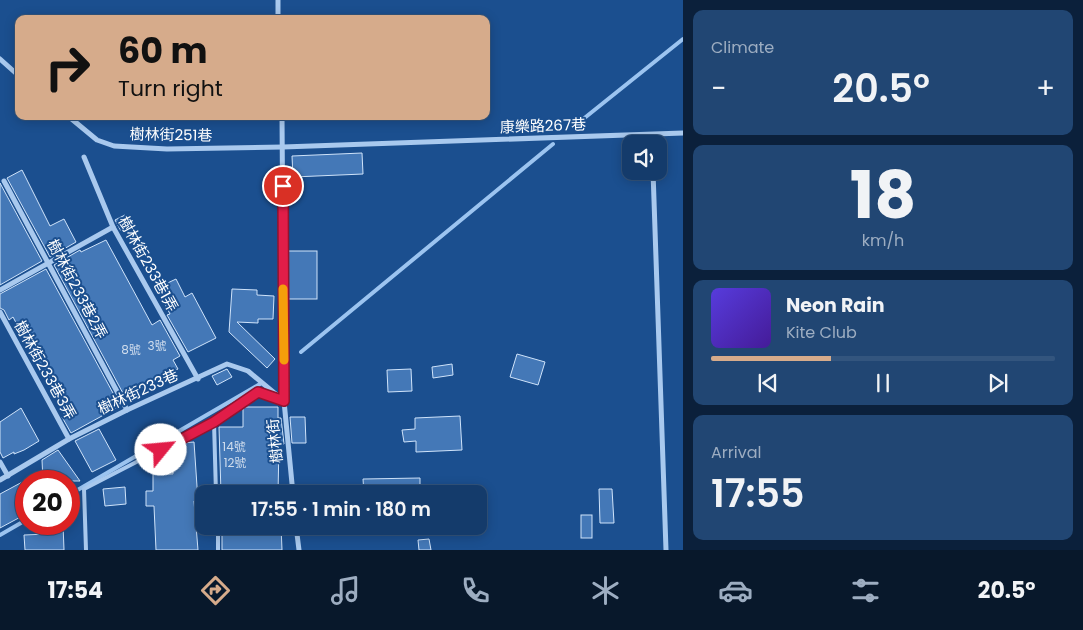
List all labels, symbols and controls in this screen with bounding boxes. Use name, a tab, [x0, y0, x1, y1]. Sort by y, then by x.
text: 60 m	[118, 26, 208, 75]
icon: right	[35, 35, 100, 100]
text: Climate	[711, 36, 774, 59]
text: 20.5°	[832, 62, 930, 115]
text: −	[711, 69, 726, 108]
text: +	[1036, 69, 1055, 108]
text: Turn right	[118, 73, 223, 104]
street label: 康樂路267巷	[499, 114, 586, 138]
street label: 樹林街251巷	[129, 123, 213, 146]
map controls	[622, 135, 667, 180]
button: sound	[622, 135, 667, 180]
text: 18	[850, 150, 916, 241]
pin	[262, 165, 304, 207]
icon: arrive	[269, 172, 297, 200]
street label: 樹林街233巷1弄	[114, 212, 183, 315]
text: km/h	[862, 229, 904, 252]
street label: 樹林街233巷2弄	[42, 235, 113, 342]
text: Neon Rain	[786, 292, 885, 319]
street label: 樹林街233巷3弄	[10, 317, 81, 423]
text: Kite Club	[786, 321, 857, 344]
house number: 3號	[147, 337, 167, 354]
house number: 8號	[121, 341, 141, 358]
street label: 樹林街233巷	[94, 364, 181, 419]
icon: previous	[754, 369, 782, 397]
icon: pause	[869, 369, 897, 397]
icon: next	[984, 369, 1012, 397]
street label: 樹林街	[262, 418, 287, 465]
position arrow	[134, 423, 186, 475]
house number: 14號	[222, 438, 246, 455]
text: Arrival	[711, 441, 761, 464]
house number: 12號	[224, 454, 246, 471]
text: 17:55	[711, 467, 805, 520]
speed limit sign: 20	[15, 470, 80, 535]
text: 17:55 · 1 min · 180 m	[251, 496, 431, 523]
icon: directions	[198, 573, 233, 608]
icon: music	[328, 573, 363, 608]
icon: phone	[458, 573, 493, 608]
icon: climate	[588, 573, 623, 608]
icon: car	[718, 573, 753, 608]
icon: filters	[848, 573, 883, 608]
text: 17:54	[47, 575, 103, 606]
text: 20.5°	[978, 575, 1035, 606]

